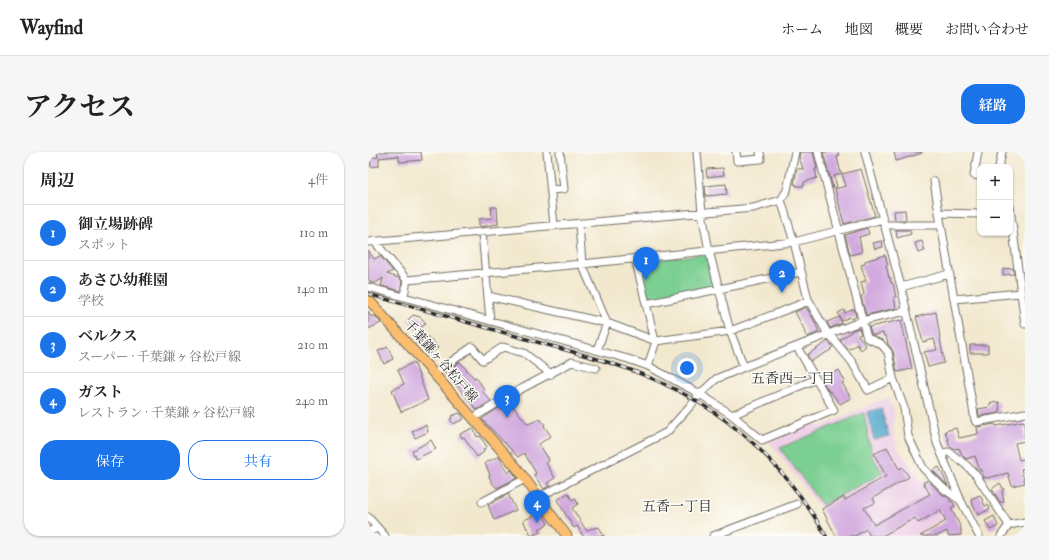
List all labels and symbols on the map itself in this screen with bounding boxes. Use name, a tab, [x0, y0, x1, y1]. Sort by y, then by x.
pin: 1	[633, 247, 659, 280]
pin: 2	[769, 260, 795, 293]
street label: 千葉鎌ヶ谷松戸線	[401, 317, 481, 405]
your location	[677, 358, 697, 378]
district label: 五香西一丁目	[751, 370, 835, 387]
pin: 3	[494, 385, 520, 418]
pin: 4	[524, 490, 550, 523]
district label: 五香一丁目	[642, 498, 712, 515]

